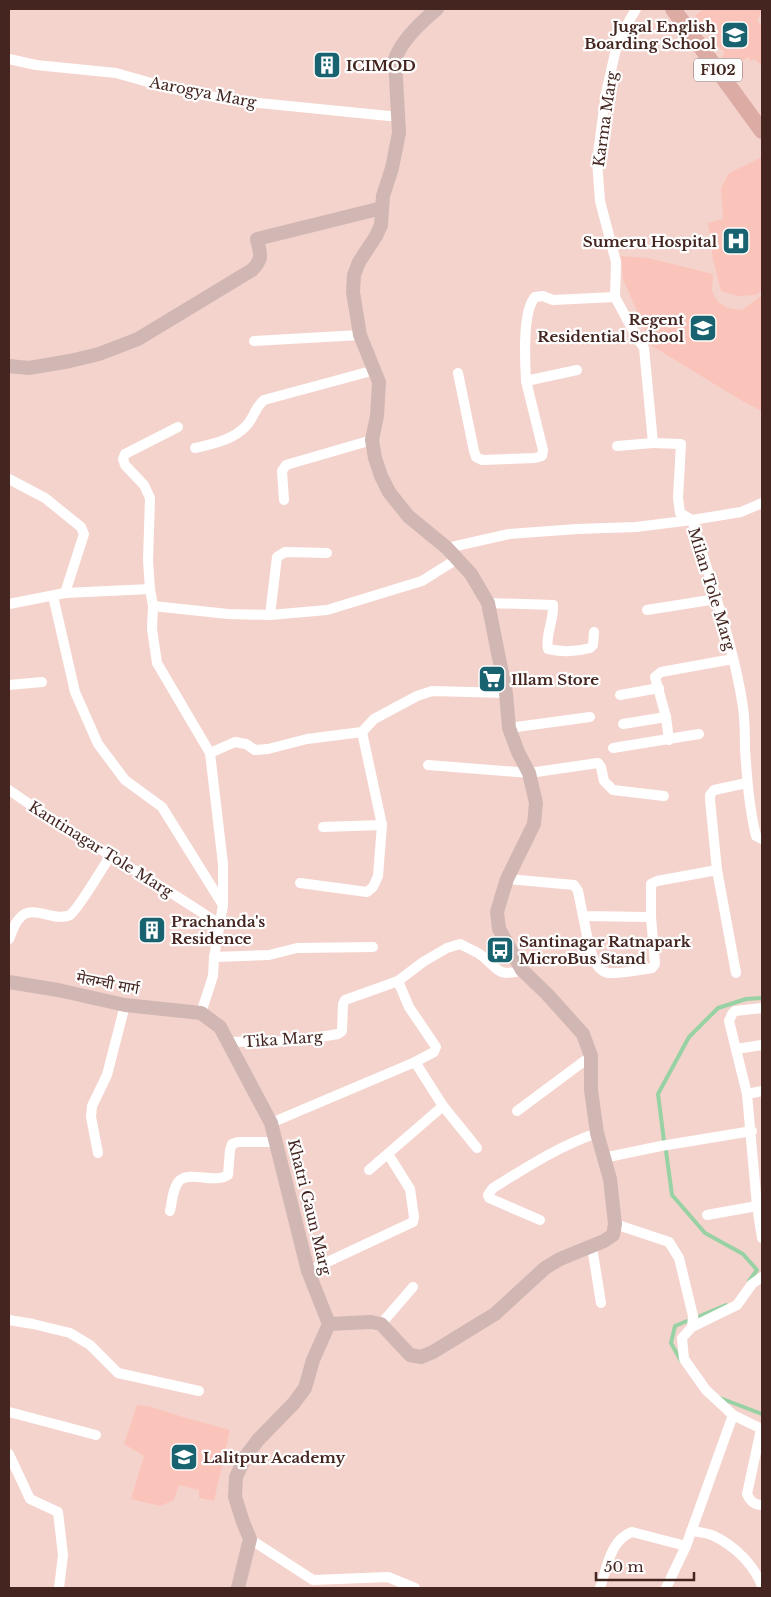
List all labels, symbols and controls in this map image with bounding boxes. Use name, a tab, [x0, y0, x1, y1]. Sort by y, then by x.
place label: Jugal English Boarding School	[584, 17, 717, 53]
school or university icon: Jugal English Boarding School	[720, 20, 750, 50]
building icon: ICIMOD	[312, 50, 342, 80]
place label: ICIMOD	[346, 56, 416, 75]
road number: F102	[694, 58, 742, 82]
street label: Karma Marg	[589, 69, 621, 168]
street label: Aarogya Marg	[147, 72, 259, 112]
hospital icon: Sumeru Hospital	[721, 226, 751, 256]
place label: Sumeru Hospital	[583, 232, 718, 251]
place label: Regent Residential School	[537, 310, 685, 346]
school or university icon: Regent Residential School	[688, 313, 718, 343]
street label: Milan Tole Marg	[684, 525, 740, 654]
supermarket icon: Illam Store	[477, 664, 507, 694]
place label: Illam Store	[511, 670, 599, 689]
street label: Kantinagar Tole Marg	[25, 797, 177, 902]
place label: Prachanda's Residence	[171, 912, 265, 948]
building icon: Prachanda's Residence	[137, 915, 167, 945]
place label: Santinagar Ratnapark MicroBus Stand	[519, 932, 692, 968]
bus stop icon: Santinagar Ratnapark MicroBus Stand	[485, 935, 515, 965]
street label: मेलम्ची मार्ग	[75, 968, 142, 999]
street label: Tika Marg	[243, 1027, 324, 1051]
street label: Khatri Gaun Marg	[284, 1137, 336, 1278]
school or university icon: Lalitpur Academy	[169, 1442, 199, 1472]
place label: Lalitpur Academy	[203, 1448, 345, 1467]
scale bar	[596, 1550, 694, 1582]
text: 50 m	[604, 1557, 644, 1576]

